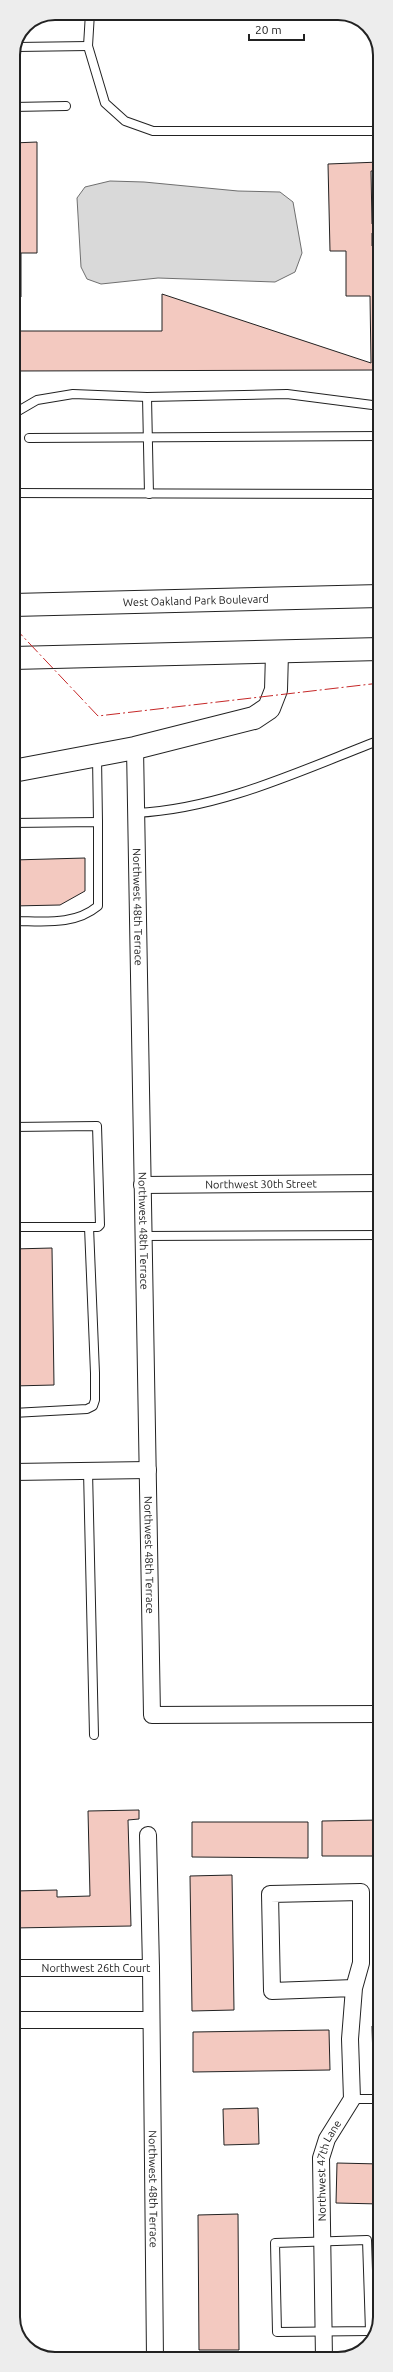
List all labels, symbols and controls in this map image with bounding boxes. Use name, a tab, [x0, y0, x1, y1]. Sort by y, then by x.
scale bar	[249, 16, 304, 42]
text: 20 m	[255, 23, 282, 36]
street label: West Oakland Park Boulevard	[123, 593, 269, 608]
street label: Northwest 48th Terrace	[131, 848, 145, 966]
street label: Northwest 48th Terrace	[136, 1172, 151, 1290]
street label: Northwest 30th Street	[205, 1178, 318, 1190]
street label: Northwest 48th Terrace	[142, 1496, 156, 1614]
street label: Northwest 26th Court	[42, 1962, 151, 1974]
street label: Northwest 47th Lane	[315, 2118, 343, 2221]
street label: Northwest 48th Terrace	[147, 2130, 160, 2248]

